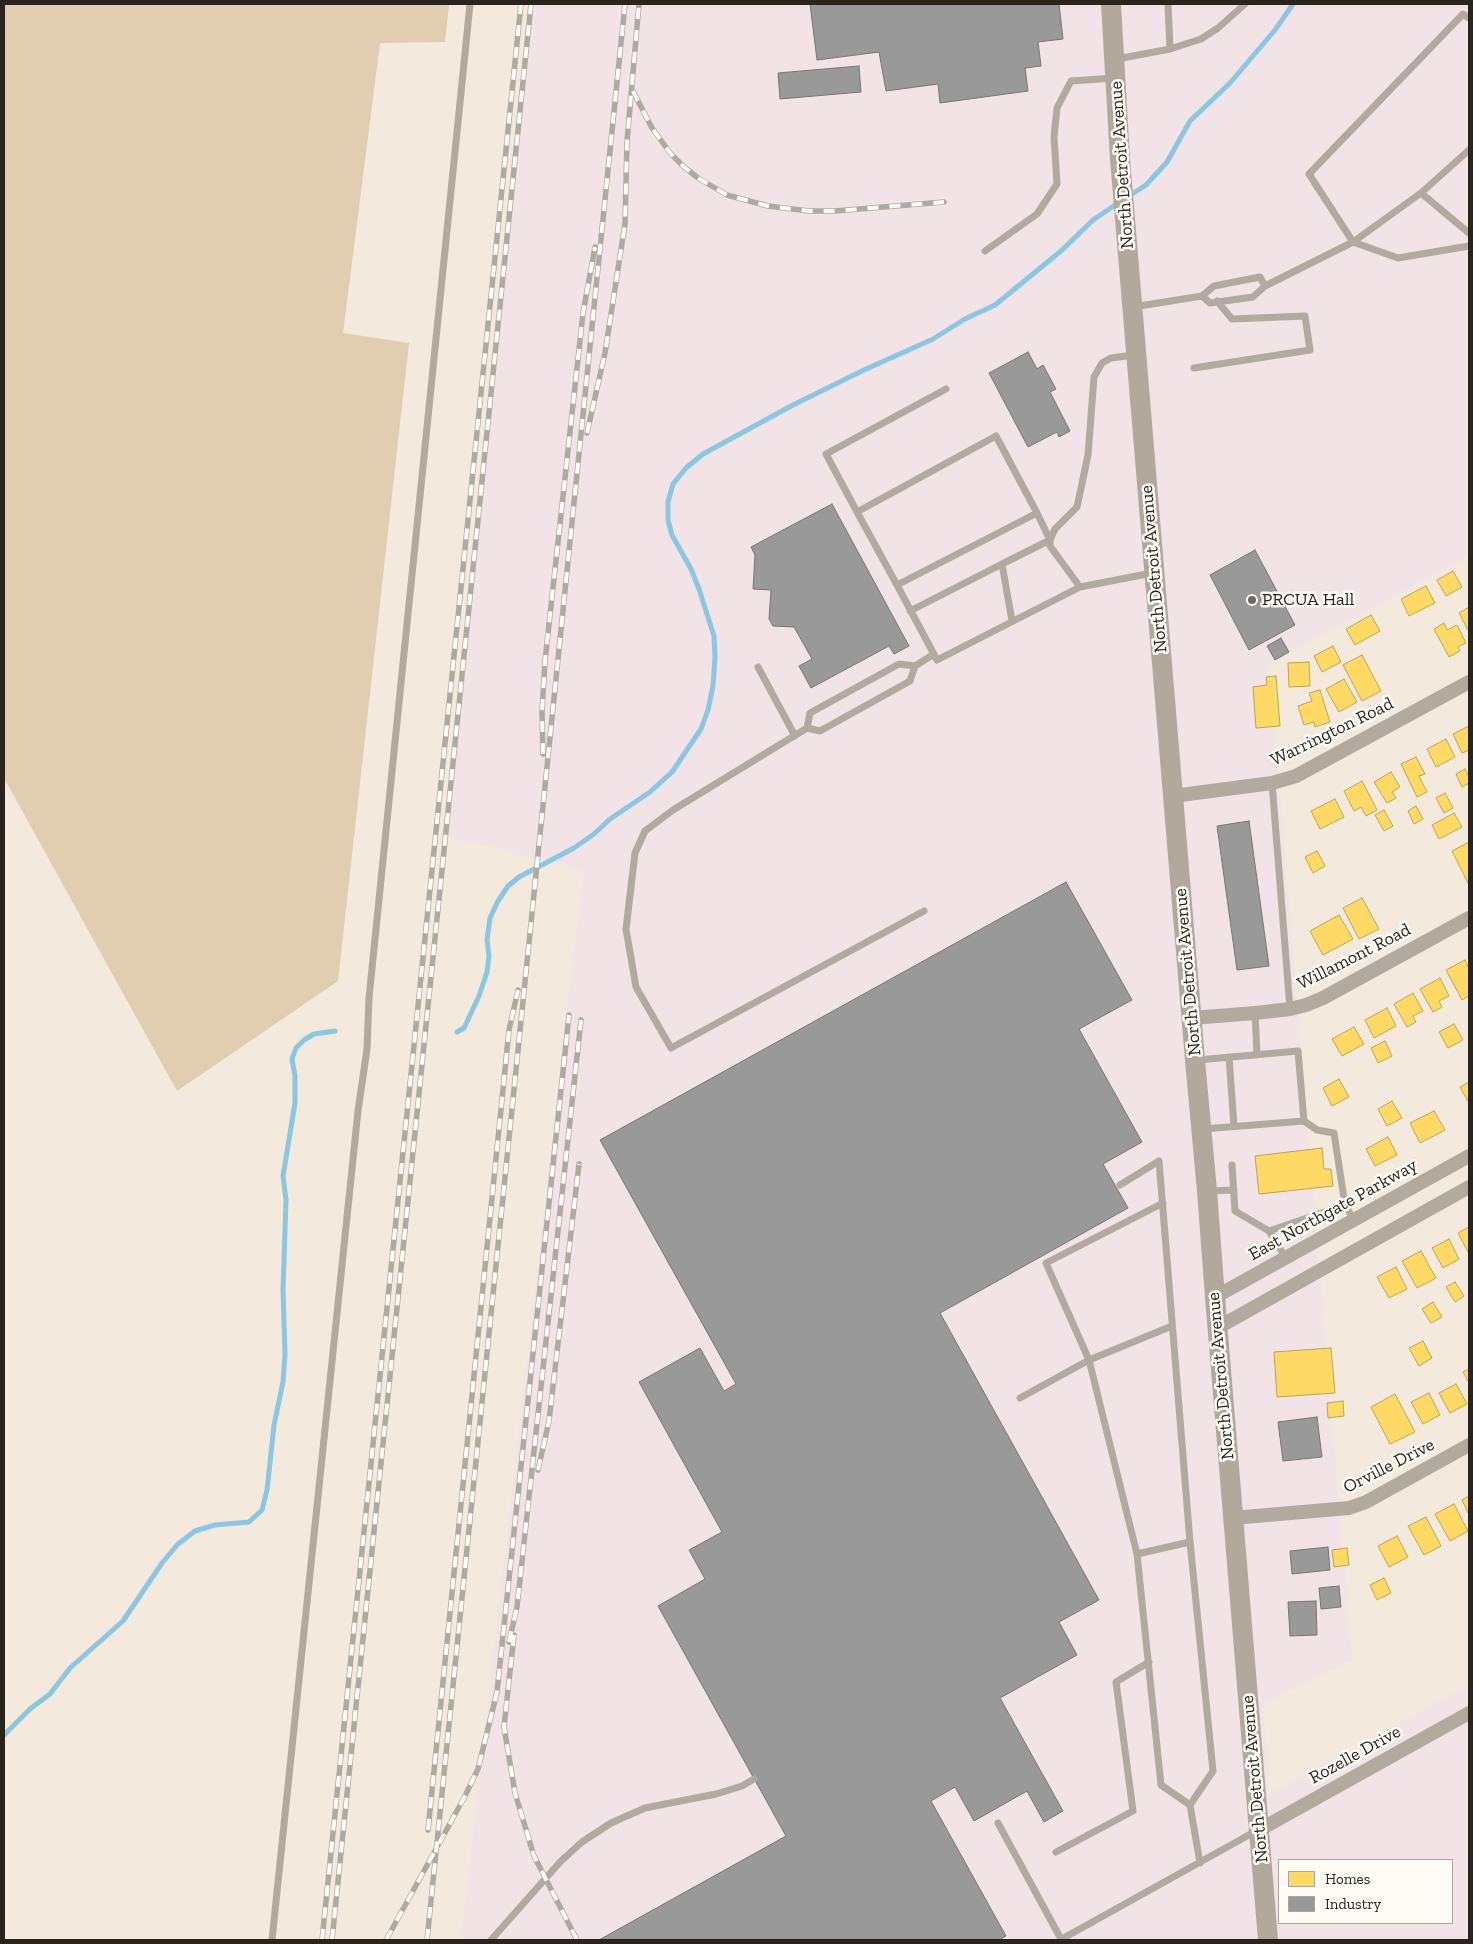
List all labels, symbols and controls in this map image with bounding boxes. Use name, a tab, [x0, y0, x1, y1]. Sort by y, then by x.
street label: North Detroit Avenue	[1105, 80, 1139, 250]
street label: North Detroit Avenue	[1136, 484, 1172, 654]
place label: PRCUA Hall	[1262, 589, 1354, 611]
marker: PRCUA Hall	[1246, 594, 1258, 606]
street label: Warrington Road	[1267, 693, 1397, 771]
street label: North Detroit Avenue	[1170, 887, 1206, 1057]
street label: Willamont Road	[1294, 919, 1414, 995]
street label: East Northgate Parkway	[1245, 1155, 1421, 1265]
street label: North Detroit Avenue	[1203, 1291, 1239, 1461]
street label: Orville Drive	[1340, 1434, 1438, 1498]
street label: North Detroit Avenue	[1237, 1694, 1273, 1864]
street label: Rozelle Drive	[1305, 1721, 1405, 1789]
legend	[1278, 1859, 1453, 1924]
text: Homes	[1325, 1870, 1370, 1888]
text: Industry	[1325, 1895, 1381, 1913]

